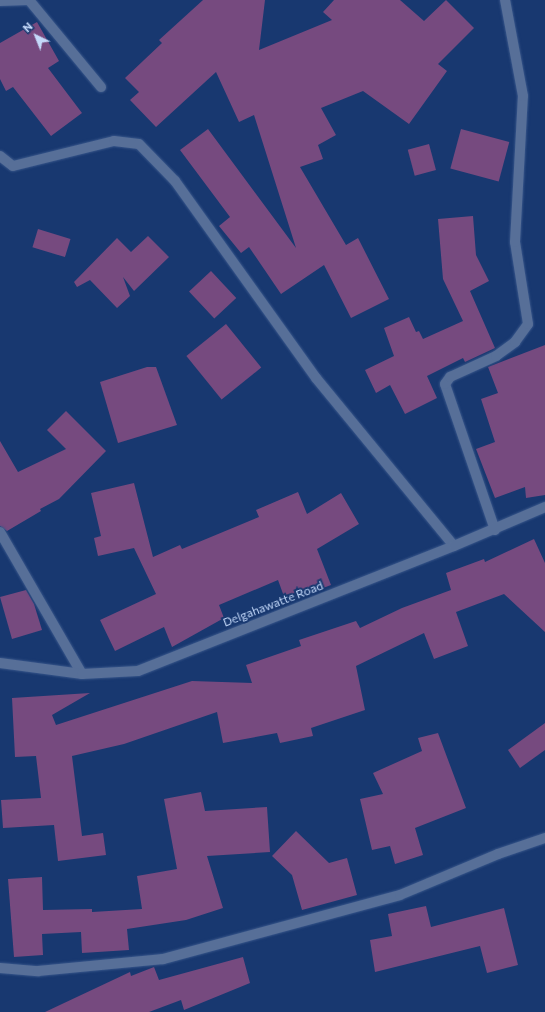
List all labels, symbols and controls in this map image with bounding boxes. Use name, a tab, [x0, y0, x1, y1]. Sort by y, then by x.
north arrow	[16, 16, 56, 56]
text: N	[20, 19, 35, 34]
street label: Delgahawatte Road	[221, 578, 325, 630]

